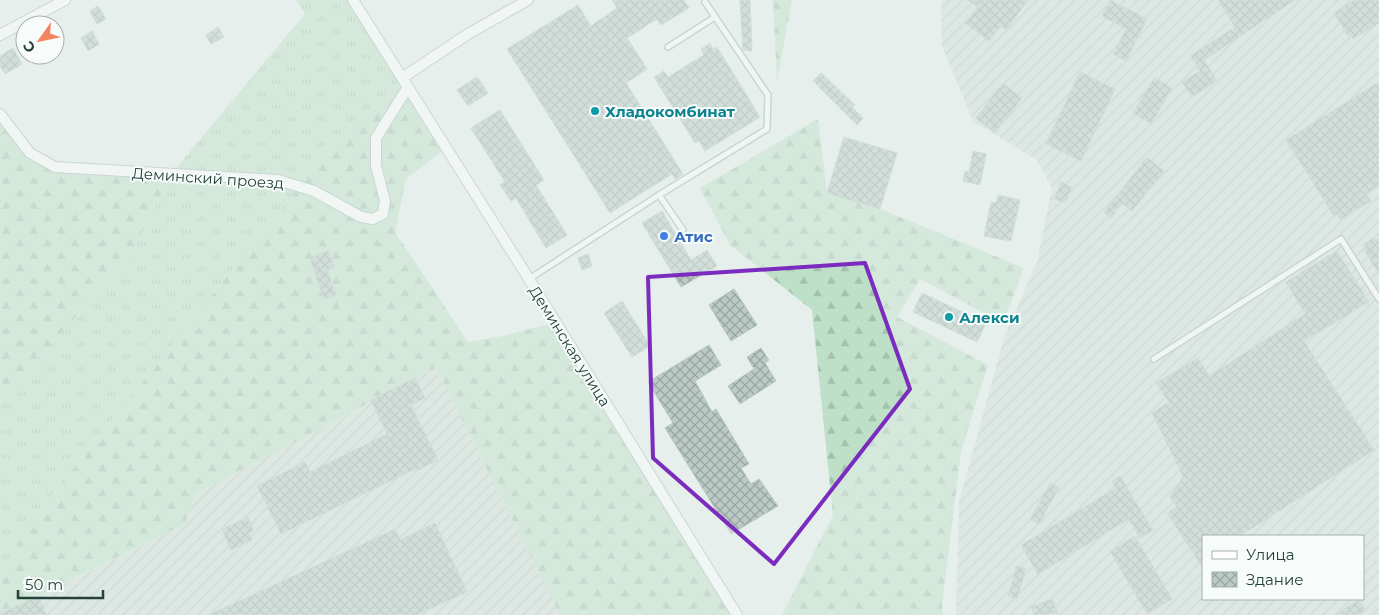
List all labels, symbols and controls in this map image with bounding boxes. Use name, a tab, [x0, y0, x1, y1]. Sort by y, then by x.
north arrow	[15, 15, 65, 65]
text: С	[19, 38, 39, 56]
place label: Хладокомбинат	[605, 102, 735, 121]
marker: Хладокомбинат	[589, 105, 601, 117]
street label: Деминский проезд	[132, 163, 285, 193]
place label: Атис	[674, 227, 713, 246]
marker: Атис	[658, 230, 670, 242]
street label: Деминская улица	[525, 282, 615, 410]
place label: Алекси	[959, 308, 1020, 327]
marker: Алекси	[943, 311, 955, 323]
legend	[1202, 535, 1364, 600]
text: Улица	[1246, 545, 1294, 564]
scale bar	[18, 568, 102, 600]
text: Здание	[1246, 570, 1304, 589]
text: 50 m	[25, 575, 63, 594]

